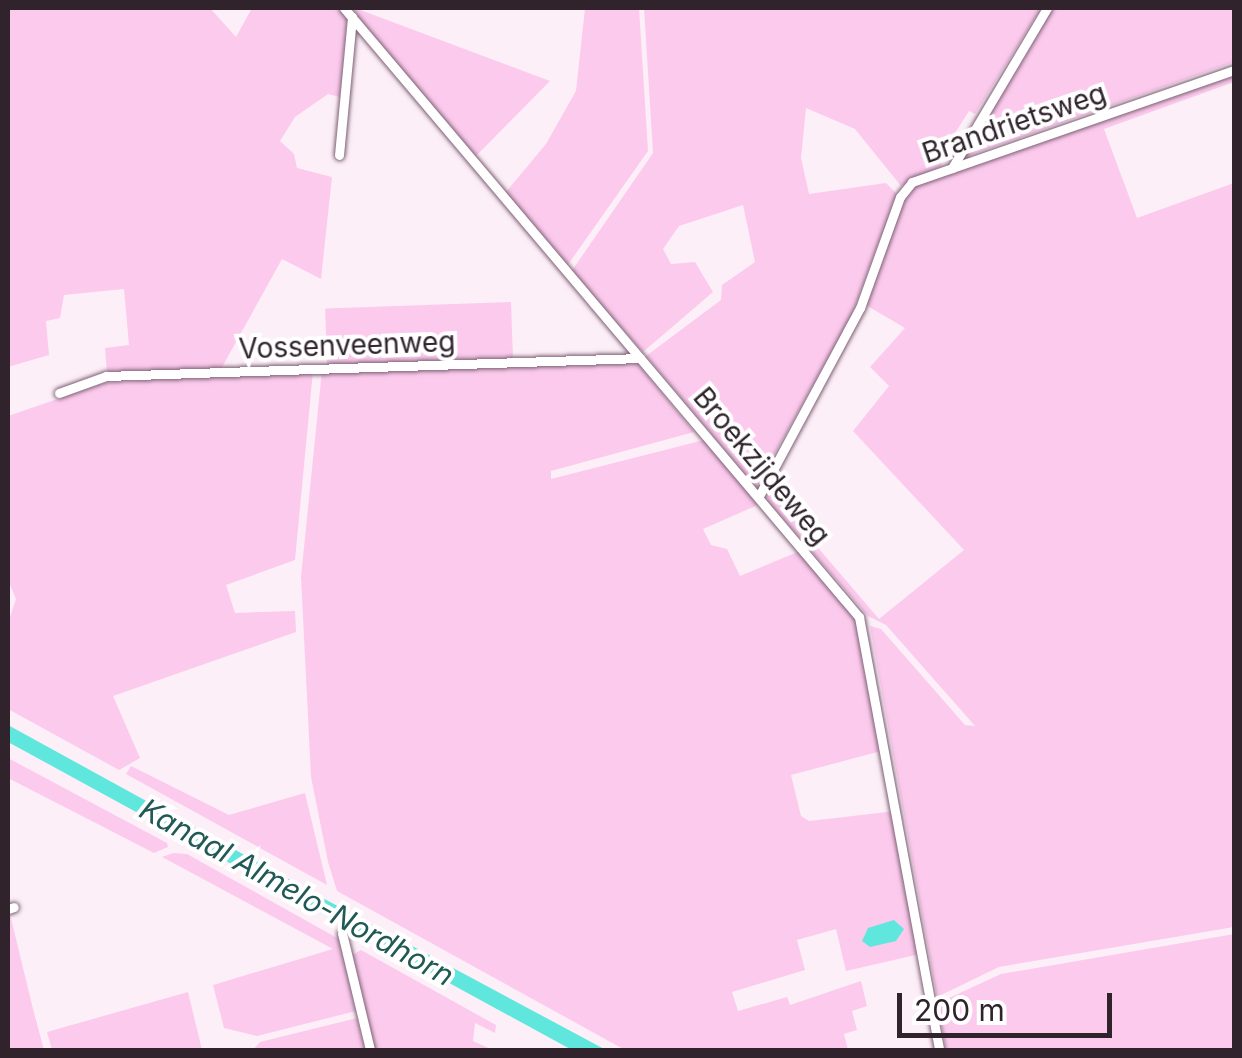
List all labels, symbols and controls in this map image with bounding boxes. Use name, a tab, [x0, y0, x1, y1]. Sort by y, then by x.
street label: Brandrietsweg	[918, 76, 1110, 170]
street label: Vossenveenweg	[238, 324, 456, 366]
street label: Broekzijdeweg	[687, 381, 837, 551]
water label: Kanaal Almelo-Nordhorn	[134, 791, 460, 993]
scale bar	[902, 973, 1117, 1035]
text: 200 m	[914, 992, 1005, 1028]

